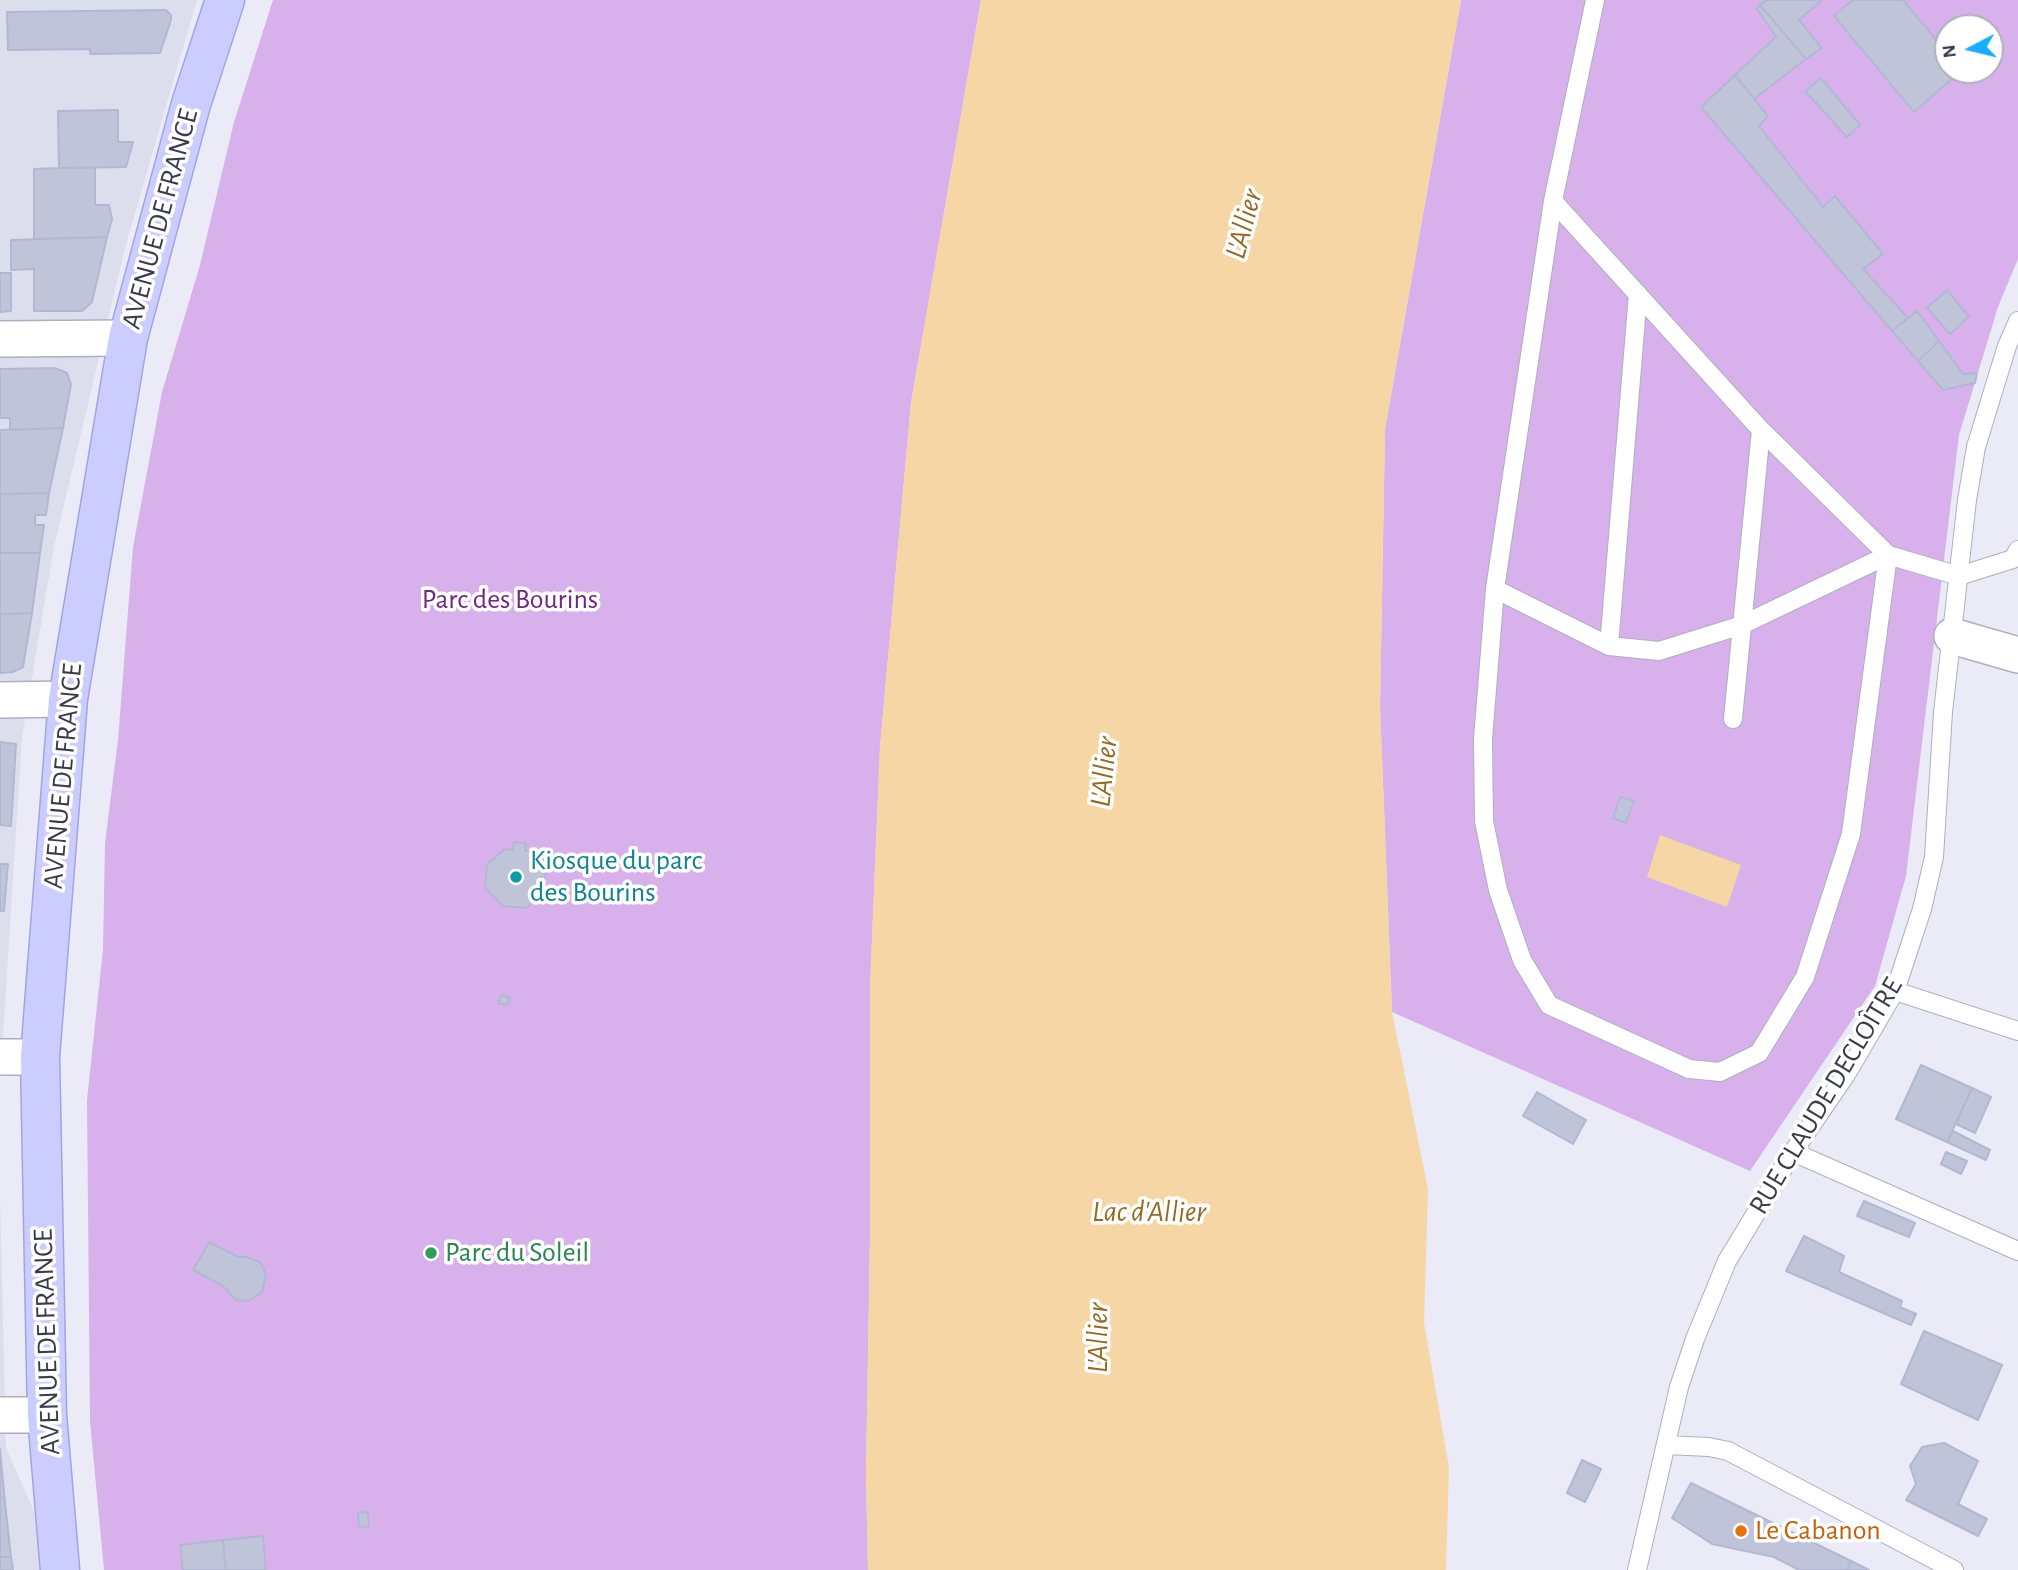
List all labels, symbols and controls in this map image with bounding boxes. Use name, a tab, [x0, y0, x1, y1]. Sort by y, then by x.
north arrow	[1934, 14, 2004, 84]
text: N	[1939, 44, 1960, 59]
street label: AVENUE DE FRANCE	[114, 105, 206, 333]
water label: L'Allier	[1217, 185, 1271, 263]
park label: Parc des Bourins	[422, 583, 598, 617]
street label: AVENUE DE FRANCE	[36, 662, 90, 890]
water label: L'Allier	[1082, 735, 1126, 809]
place label: Kiosque du parc des Bourins	[530, 844, 702, 910]
marker: Kiosque du parc des Bourins	[508, 869, 524, 885]
street label: RUE CLAUDE DECLOÎTRE	[1742, 972, 1910, 1220]
water label: Lac d'Allier	[1092, 1194, 1206, 1230]
street label: AVENUE DE FRANCE	[26, 1228, 68, 1456]
place label: Parc du Soleil	[445, 1236, 589, 1270]
marker: Parc du Soleil	[423, 1245, 439, 1261]
water label: L'Allier	[1080, 1303, 1116, 1373]
place label: Le Cabanon	[1755, 1514, 1881, 1548]
marker: Le Cabanon	[1733, 1523, 1749, 1539]

